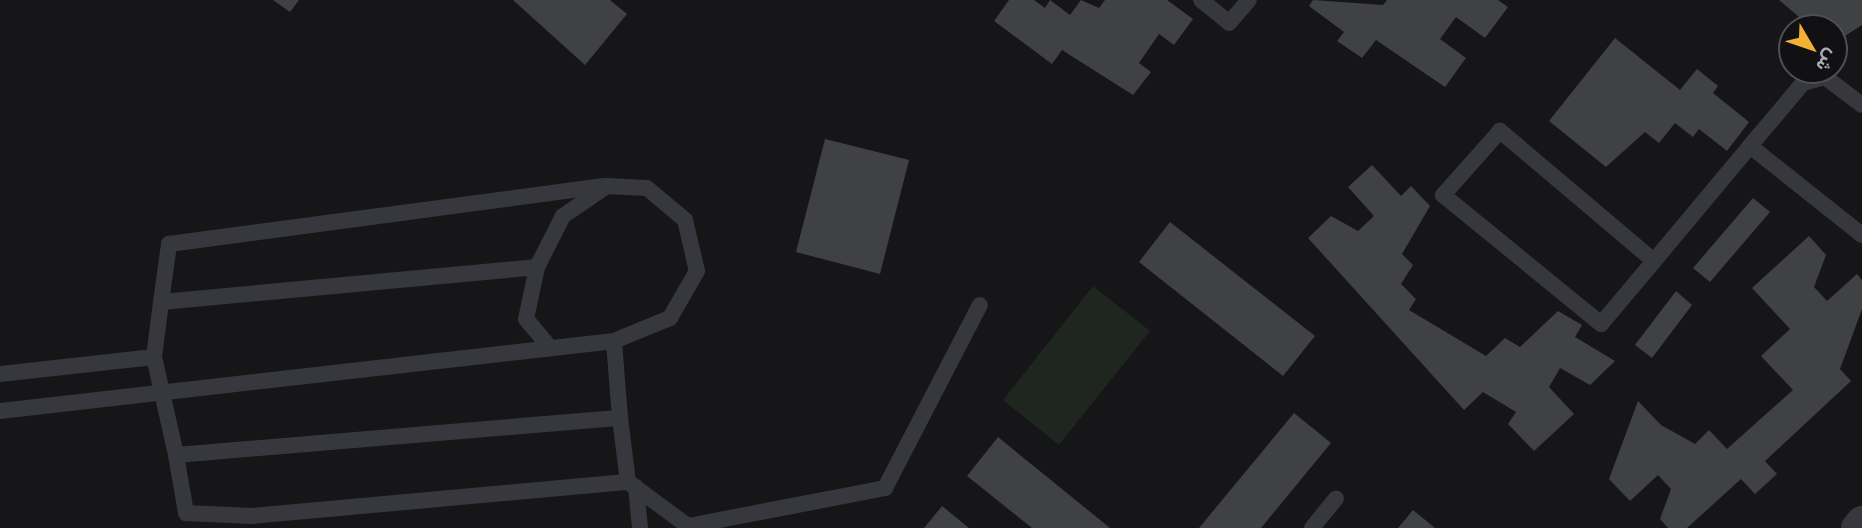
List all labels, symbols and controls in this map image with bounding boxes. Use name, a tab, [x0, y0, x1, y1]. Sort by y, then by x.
north arrow	[1778, 14, 1848, 84]
text: ش	[1810, 44, 1845, 78]

